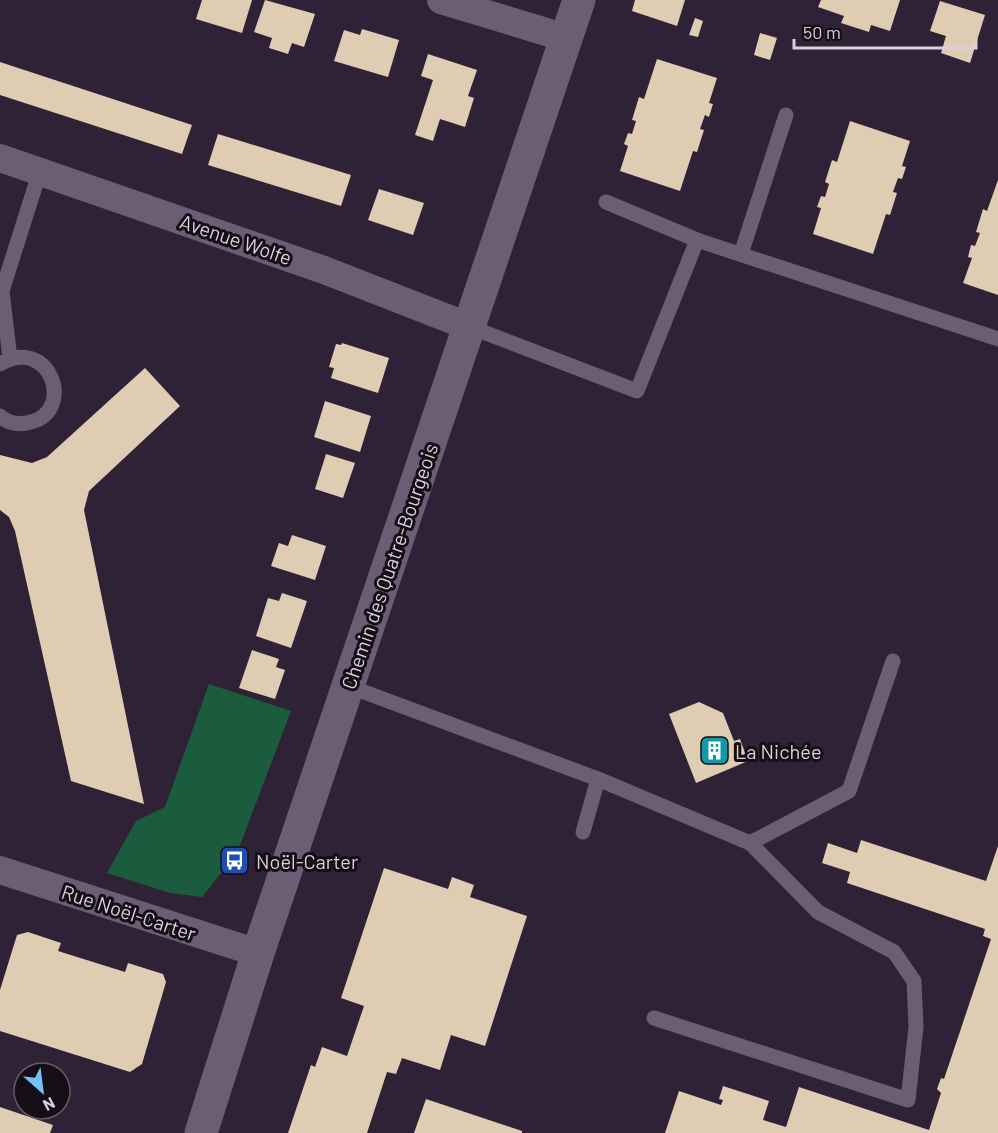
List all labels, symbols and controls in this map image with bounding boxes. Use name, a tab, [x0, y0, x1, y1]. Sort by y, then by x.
scale bar	[794, 12, 976, 50]
text: 50 m	[803, 21, 841, 43]
street label: Avenue Wolfe	[177, 209, 295, 269]
street label: Chemin des Quatre-Bourgeois	[336, 440, 442, 692]
building icon: La Nichée	[698, 735, 730, 767]
place label: La Nichée	[735, 739, 822, 763]
bus stop icon: Noël-Carter	[219, 845, 251, 877]
place label: Noël-Carter	[256, 849, 358, 873]
street label: Rue Noël-Carter	[59, 879, 199, 945]
north arrow	[12, 1061, 72, 1121]
text: N	[40, 1094, 58, 1116]

